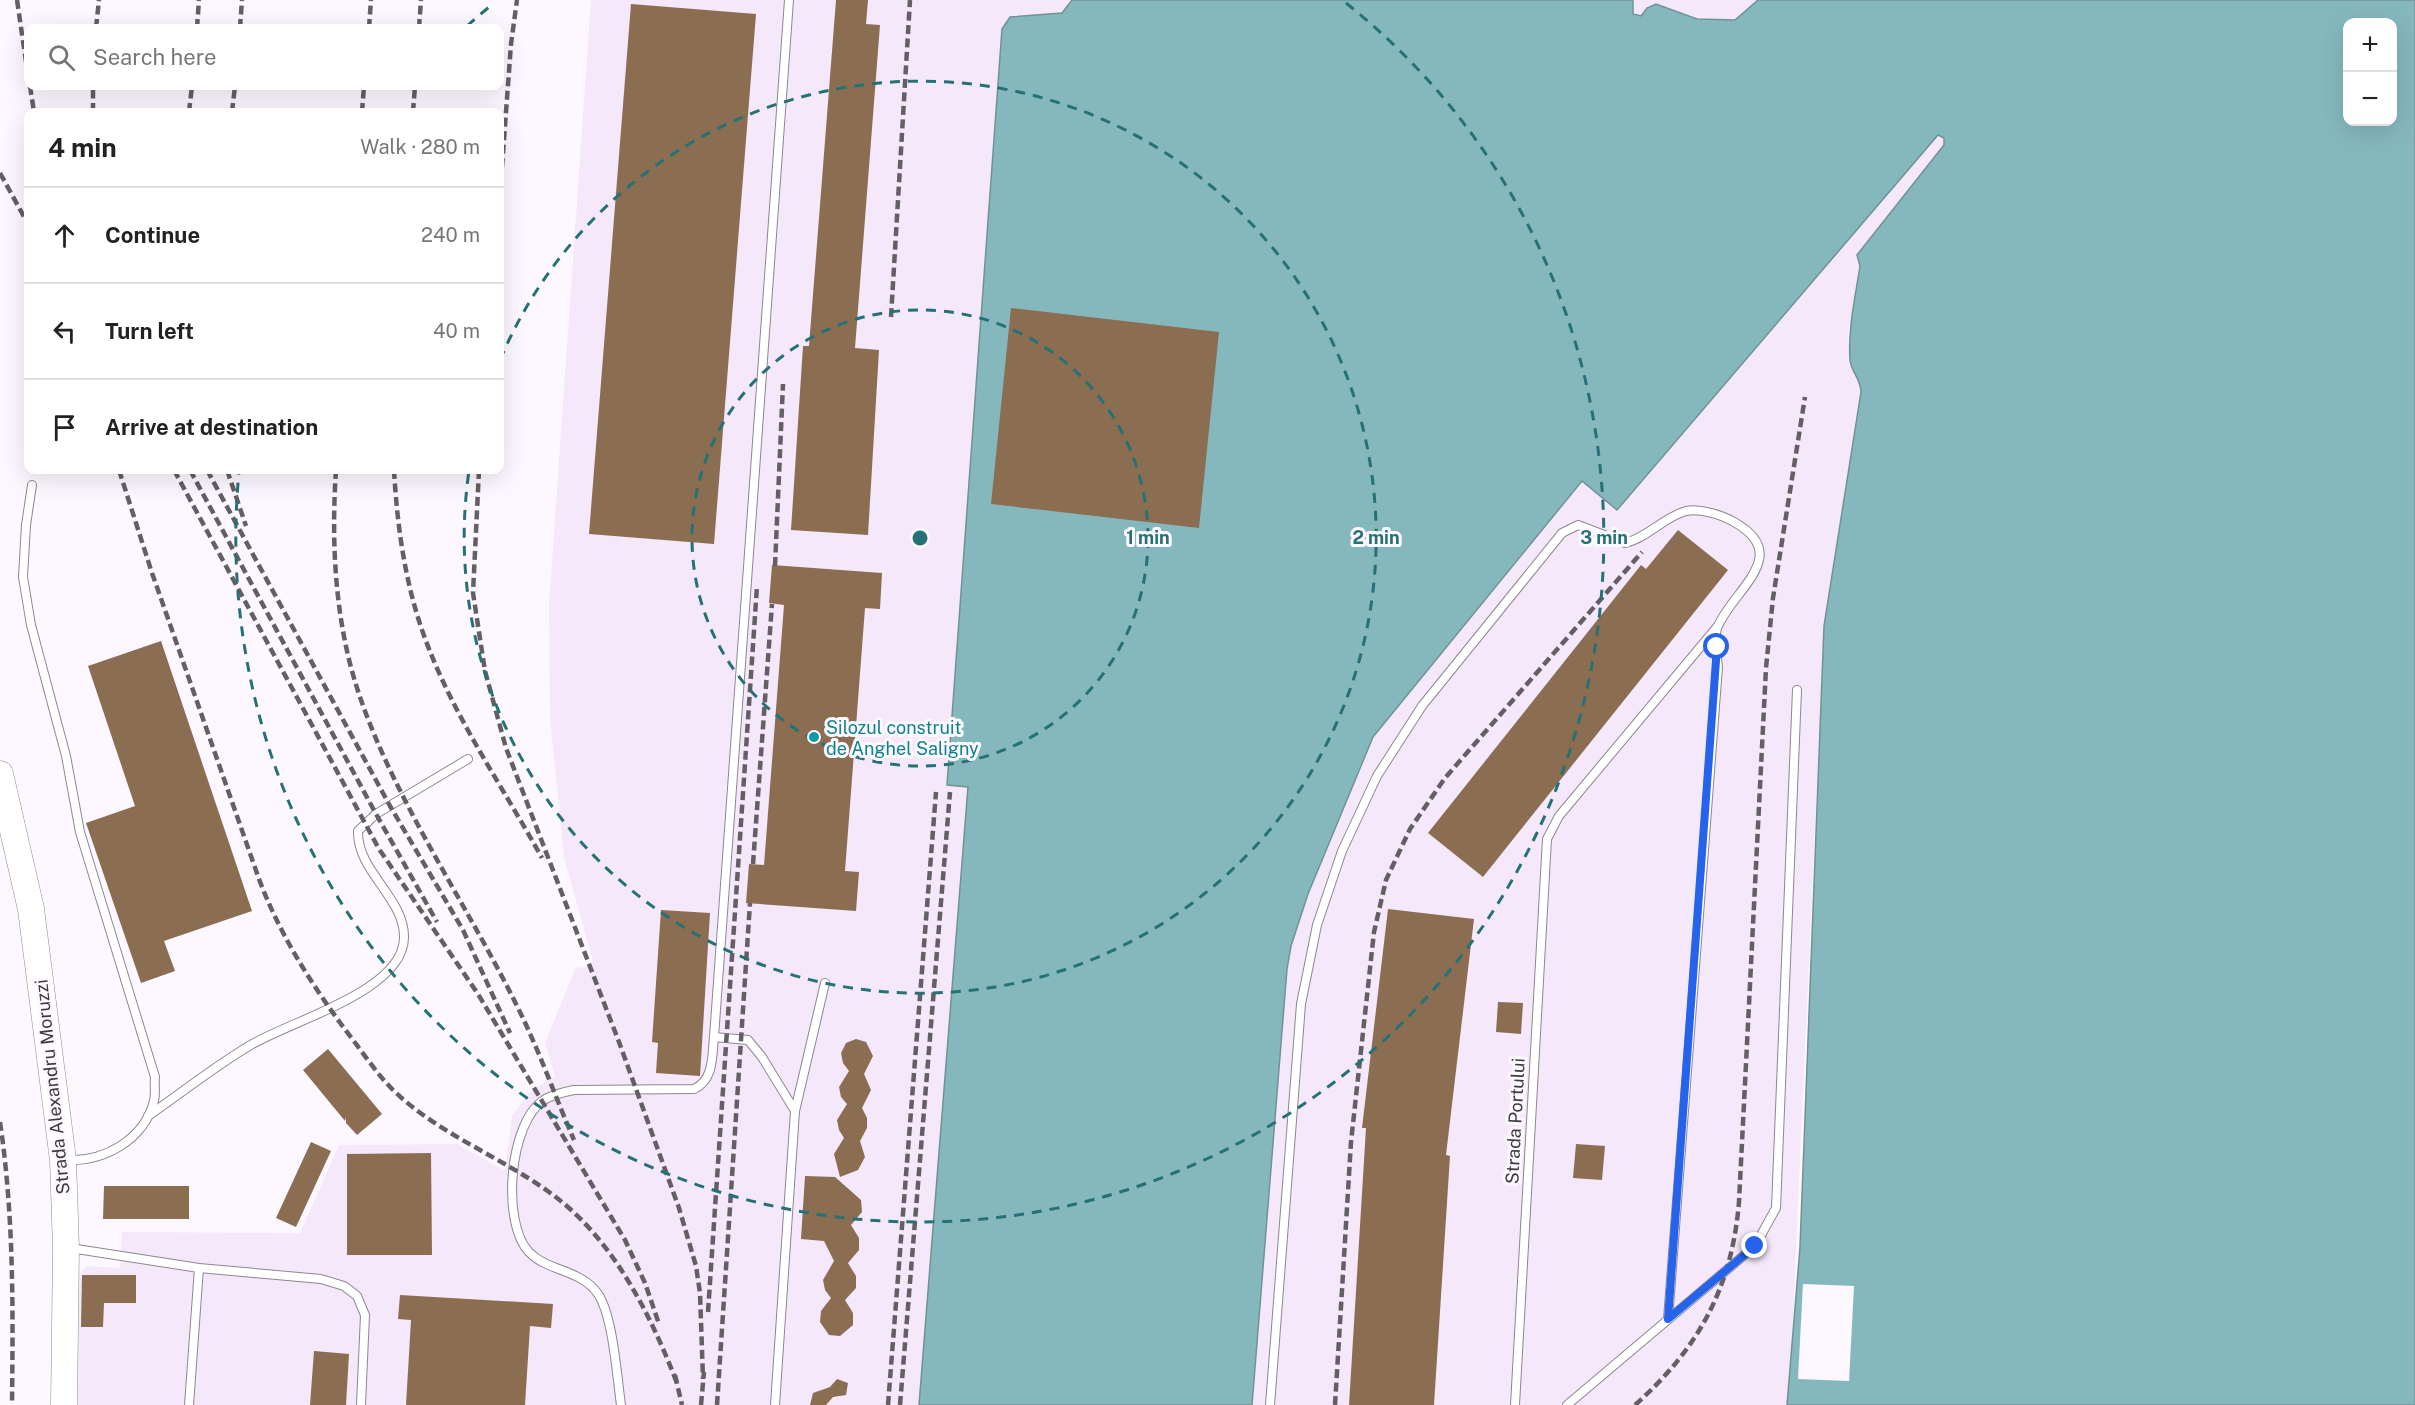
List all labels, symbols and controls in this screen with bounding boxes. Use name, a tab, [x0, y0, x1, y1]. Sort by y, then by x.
map controls	[2343, 18, 2397, 126]
button: +	[2343, 18, 2397, 72]
search box	[24, 24, 504, 90]
icon: search	[45, 41, 78, 74]
text: Search here	[93, 44, 217, 70]
button: −	[2343, 72, 2397, 126]
text: 4 min	[48, 132, 117, 163]
text: Walk · 280 m	[360, 135, 480, 159]
icon: ahead	[48, 219, 81, 252]
text: Continue	[105, 222, 200, 248]
text: 240 m	[421, 223, 480, 247]
icon: left	[48, 315, 81, 348]
text: Turn left	[105, 318, 194, 344]
text: 40 m	[433, 319, 480, 343]
icon: arrive	[48, 411, 81, 444]
text: Arrive at destination	[105, 414, 318, 440]
text: 1 min	[1126, 527, 1170, 548]
text: 2 min	[1352, 527, 1400, 548]
text: 3 min	[1580, 527, 1628, 548]
centre of rings	[910, 528, 930, 548]
route start	[1703, 633, 1729, 659]
place label: Silozul construit de Anghel Saligny	[826, 717, 979, 759]
marker: Silozul construit de Anghel Saligny	[807, 730, 821, 744]
street label: Strada Alexandru Moruzzi	[30, 978, 74, 1196]
street label: Strada Portului	[1501, 1057, 1529, 1185]
route end	[1741, 1232, 1767, 1258]

